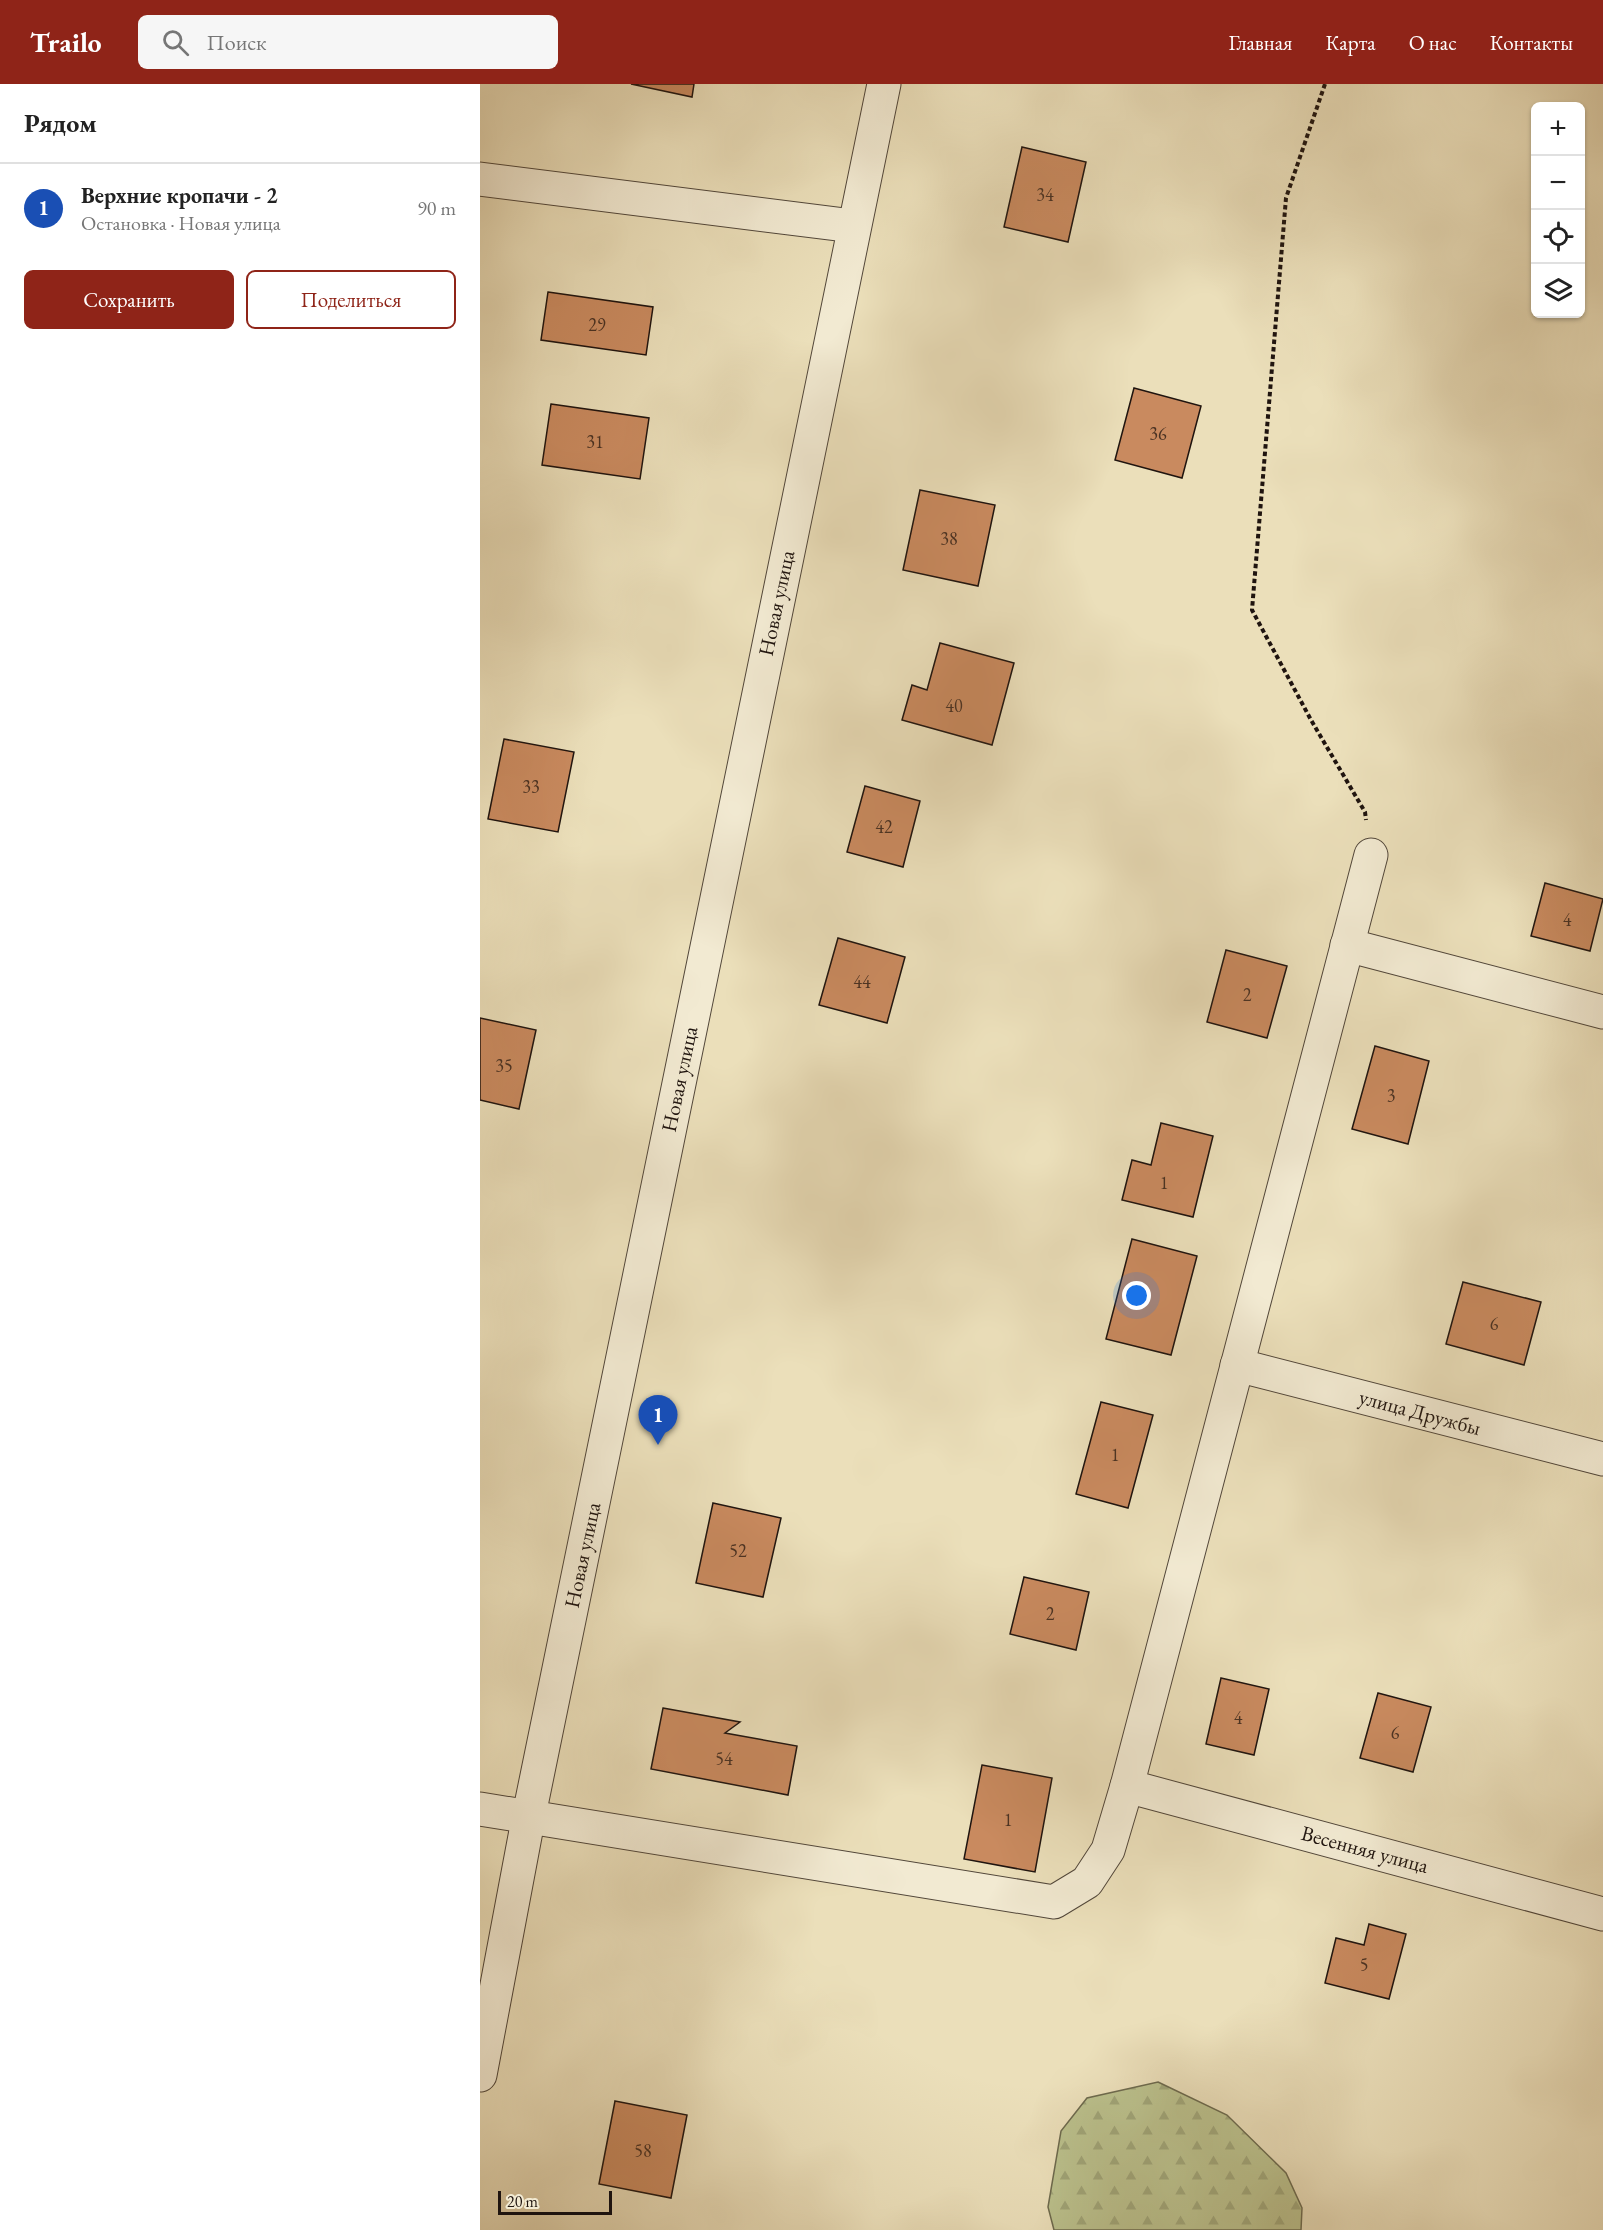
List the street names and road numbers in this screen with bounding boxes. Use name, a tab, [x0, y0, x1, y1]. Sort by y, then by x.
street label: Новая улица	[752, 547, 800, 658]
street label: Новая улица	[655, 1023, 703, 1134]
street label: улица Дружбы	[1356, 1383, 1484, 1441]
street label: Новая улица	[558, 1499, 606, 1610]
street label: Весенняя улица	[1298, 1819, 1432, 1879]

